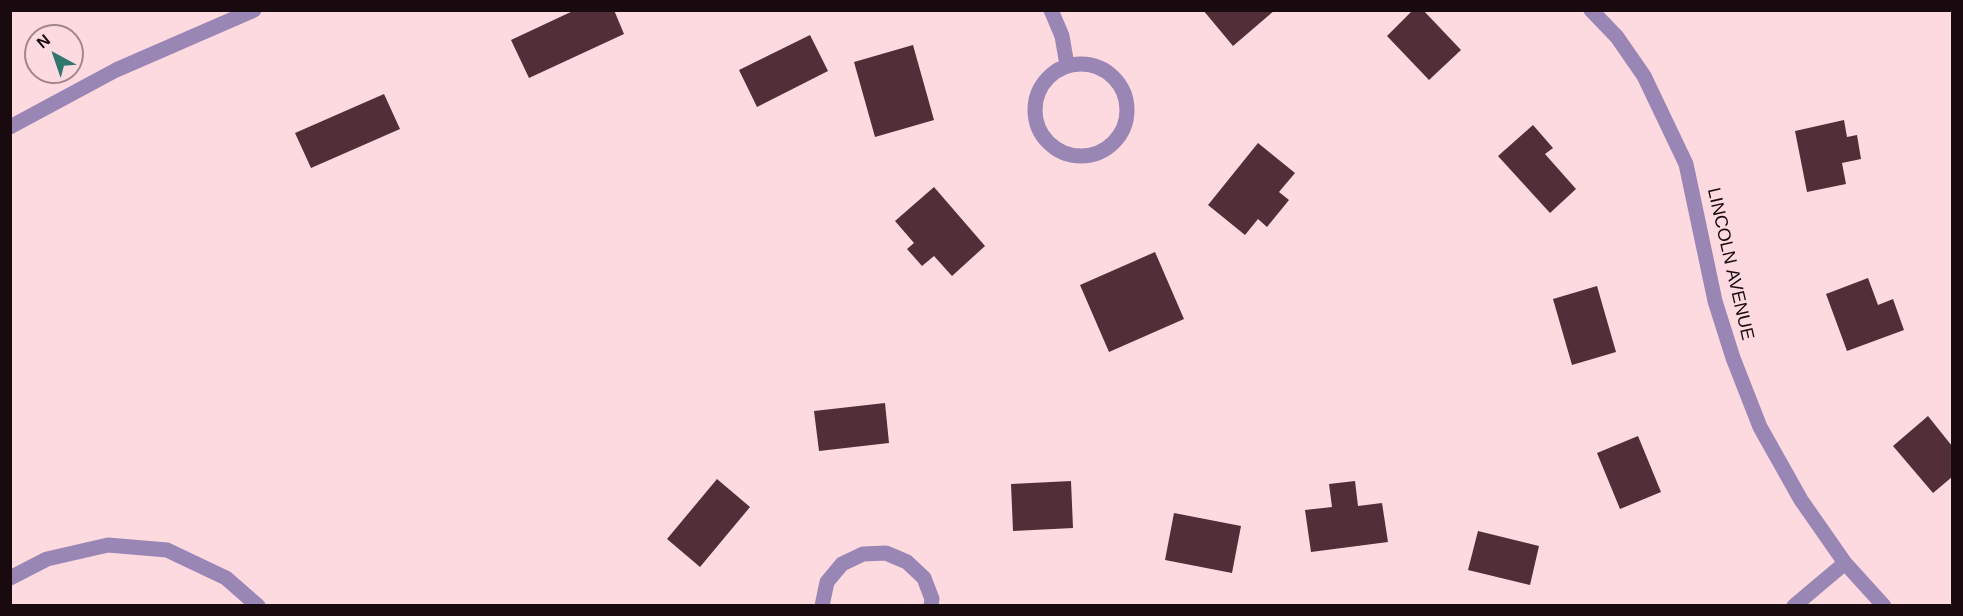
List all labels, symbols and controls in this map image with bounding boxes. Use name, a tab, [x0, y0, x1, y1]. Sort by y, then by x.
north arrow	[24, 24, 84, 84]
text: N	[34, 31, 53, 52]
street label: LINCOLN AVENUE	[1702, 186, 1758, 342]

